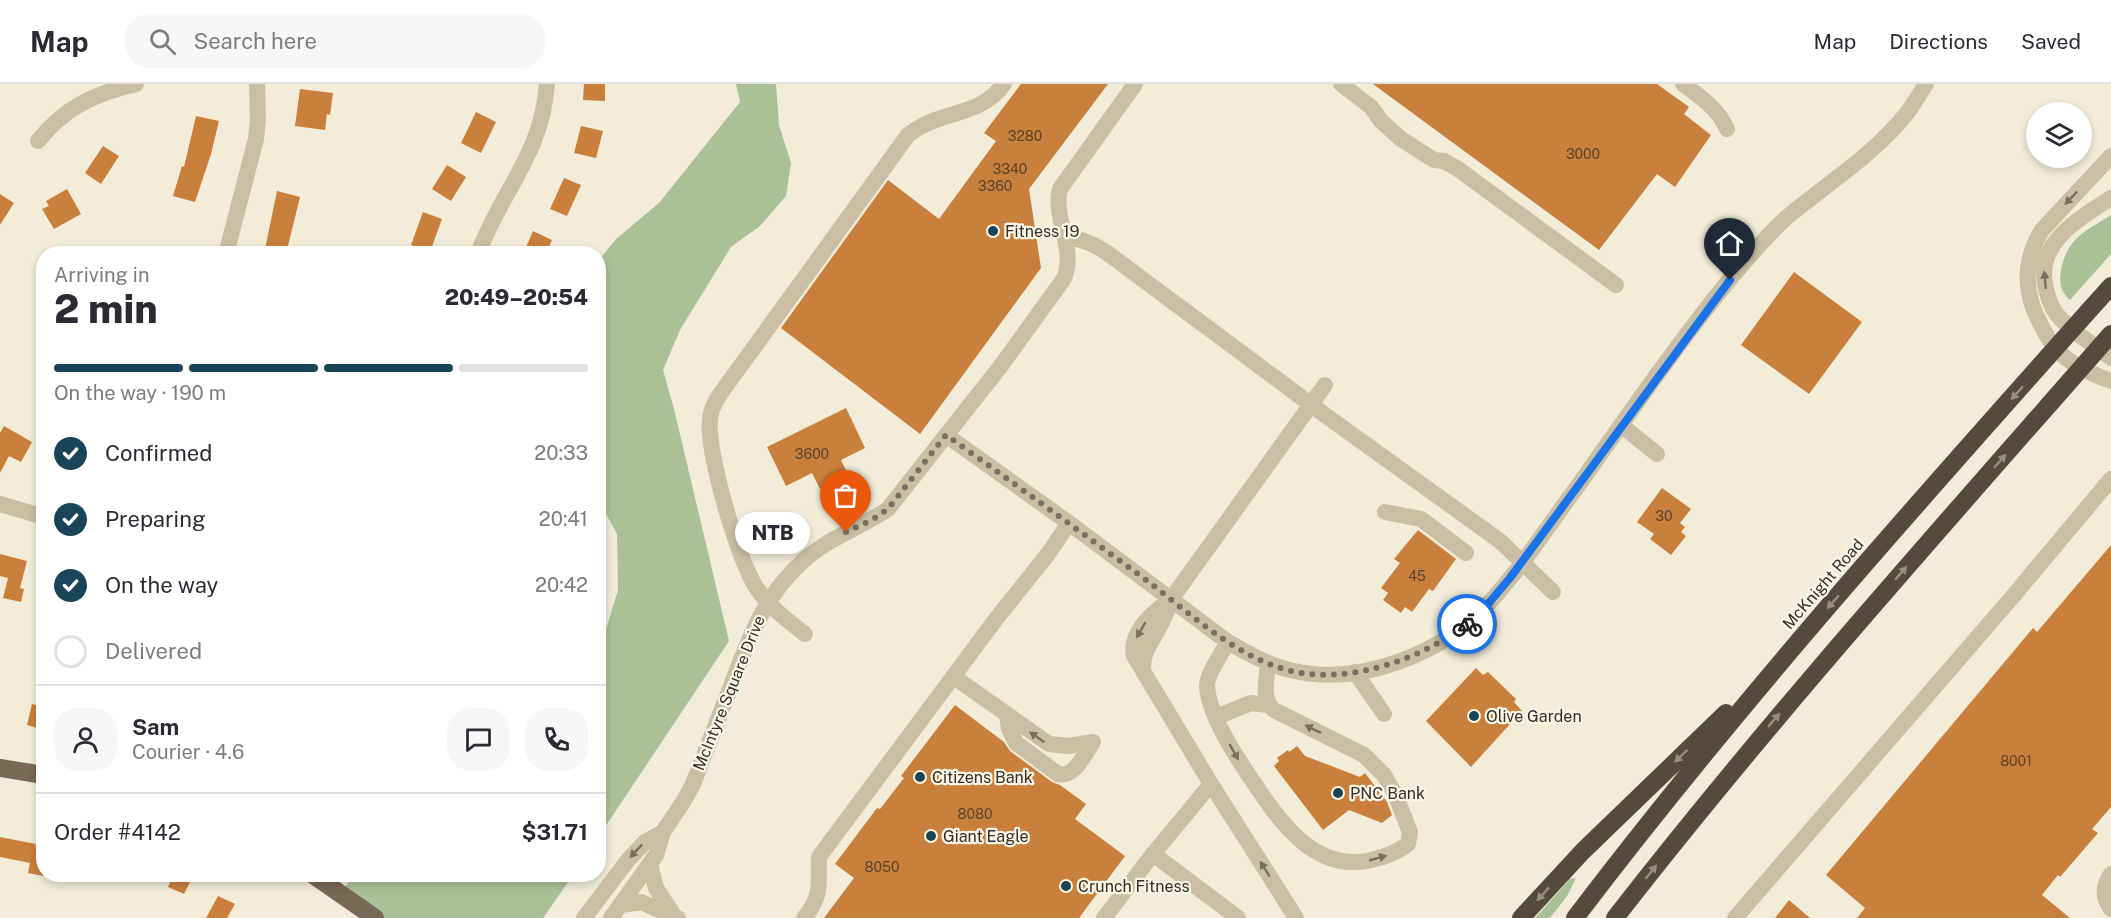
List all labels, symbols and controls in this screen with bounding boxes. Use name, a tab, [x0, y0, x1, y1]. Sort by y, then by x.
search box	[125, 14, 545, 68]
text: Map	[30, 25, 89, 58]
icon: search	[146, 25, 179, 58]
text: Search here	[194, 28, 317, 54]
text: Map	[1814, 29, 1856, 54]
text: Directions	[1889, 29, 1988, 54]
text: Saved	[2021, 29, 2081, 54]
map controls	[2026, 102, 2092, 168]
button: layers	[2026, 102, 2092, 168]
house number: 3280	[1008, 128, 1042, 144]
house number: 3000	[1566, 146, 1600, 162]
house number: 3340	[993, 161, 1027, 177]
house number: 3360	[978, 178, 1012, 194]
one-way arrow	[2064, 191, 2078, 205]
pin	[1704, 218, 1755, 280]
place label: Fitness 19	[1005, 222, 1079, 241]
marker: Fitness 19	[986, 224, 1000, 238]
icon: home	[1713, 227, 1746, 260]
text: Arriving in	[54, 263, 149, 287]
one-way arrow	[2041, 270, 2050, 289]
text: 20:49–20:54	[445, 284, 588, 310]
text: 2 min	[54, 286, 158, 332]
text: On the way · 190 m	[54, 381, 226, 405]
one-way arrow	[2010, 385, 2024, 400]
icon: check	[54, 437, 87, 470]
text: Confirmed	[105, 440, 212, 466]
text: 20:33	[534, 441, 588, 465]
house number: 3600	[795, 446, 829, 462]
one-way arrow	[1993, 454, 2006, 469]
pin	[820, 470, 871, 532]
icon: bag	[829, 479, 862, 512]
icon: check	[54, 503, 87, 536]
text: Preparing	[105, 506, 206, 532]
text: 20:41	[539, 507, 588, 531]
house number: 30	[1655, 508, 1673, 524]
callout: NTB	[735, 511, 810, 553]
text: NTB	[751, 521, 794, 545]
street label: McKnight Road	[1779, 535, 1867, 633]
one-way arrow	[1894, 566, 1907, 581]
house number: 45	[1408, 568, 1426, 584]
icon: check	[54, 569, 87, 602]
text: On the way	[105, 572, 218, 598]
text: 20:42	[535, 573, 588, 597]
courier	[1437, 594, 1497, 654]
one-way arrow	[1827, 594, 1840, 609]
icon: bike	[1451, 608, 1484, 641]
street label: McIntyre Square Drive	[689, 613, 769, 773]
one-way arrow	[1135, 622, 1146, 638]
text: Delivered	[105, 638, 202, 664]
place label: Olive Garden	[1486, 707, 1582, 726]
button: person	[54, 708, 117, 771]
button: chat	[447, 708, 510, 771]
button: phone	[525, 708, 588, 771]
marker: Olive Garden	[1467, 709, 1481, 723]
one-way arrow	[1767, 712, 1780, 728]
text: Sam	[132, 714, 179, 740]
one-way arrow	[1304, 724, 1321, 734]
one-way arrow	[1030, 731, 1046, 743]
text: Courier · 4.6	[132, 740, 244, 764]
one-way arrow	[1228, 744, 1239, 760]
one-way arrow	[1674, 749, 1688, 763]
house number: 8001	[2000, 753, 2032, 769]
place label: Citizens Bank	[932, 768, 1033, 787]
marker: Citizens Bank	[913, 770, 927, 784]
place label: PNC Bank	[1350, 784, 1425, 803]
marker: PNC Bank	[1331, 786, 1345, 800]
house number: 8080	[958, 806, 993, 822]
text: Order #4142	[54, 819, 181, 845]
text: $31.71	[521, 819, 588, 845]
place label: Giant Eagle	[943, 827, 1029, 846]
marker: Giant Eagle	[924, 829, 938, 843]
one-way arrow	[630, 844, 644, 858]
one-way arrow	[1369, 853, 1387, 863]
house number: 8050	[864, 859, 900, 875]
one-way arrow	[1260, 861, 1271, 877]
one-way arrow	[1644, 864, 1656, 879]
place label: Crunch Fitness	[1078, 877, 1190, 896]
marker: Crunch Fitness	[1059, 879, 1073, 893]
one-way arrow	[1536, 887, 1550, 902]

